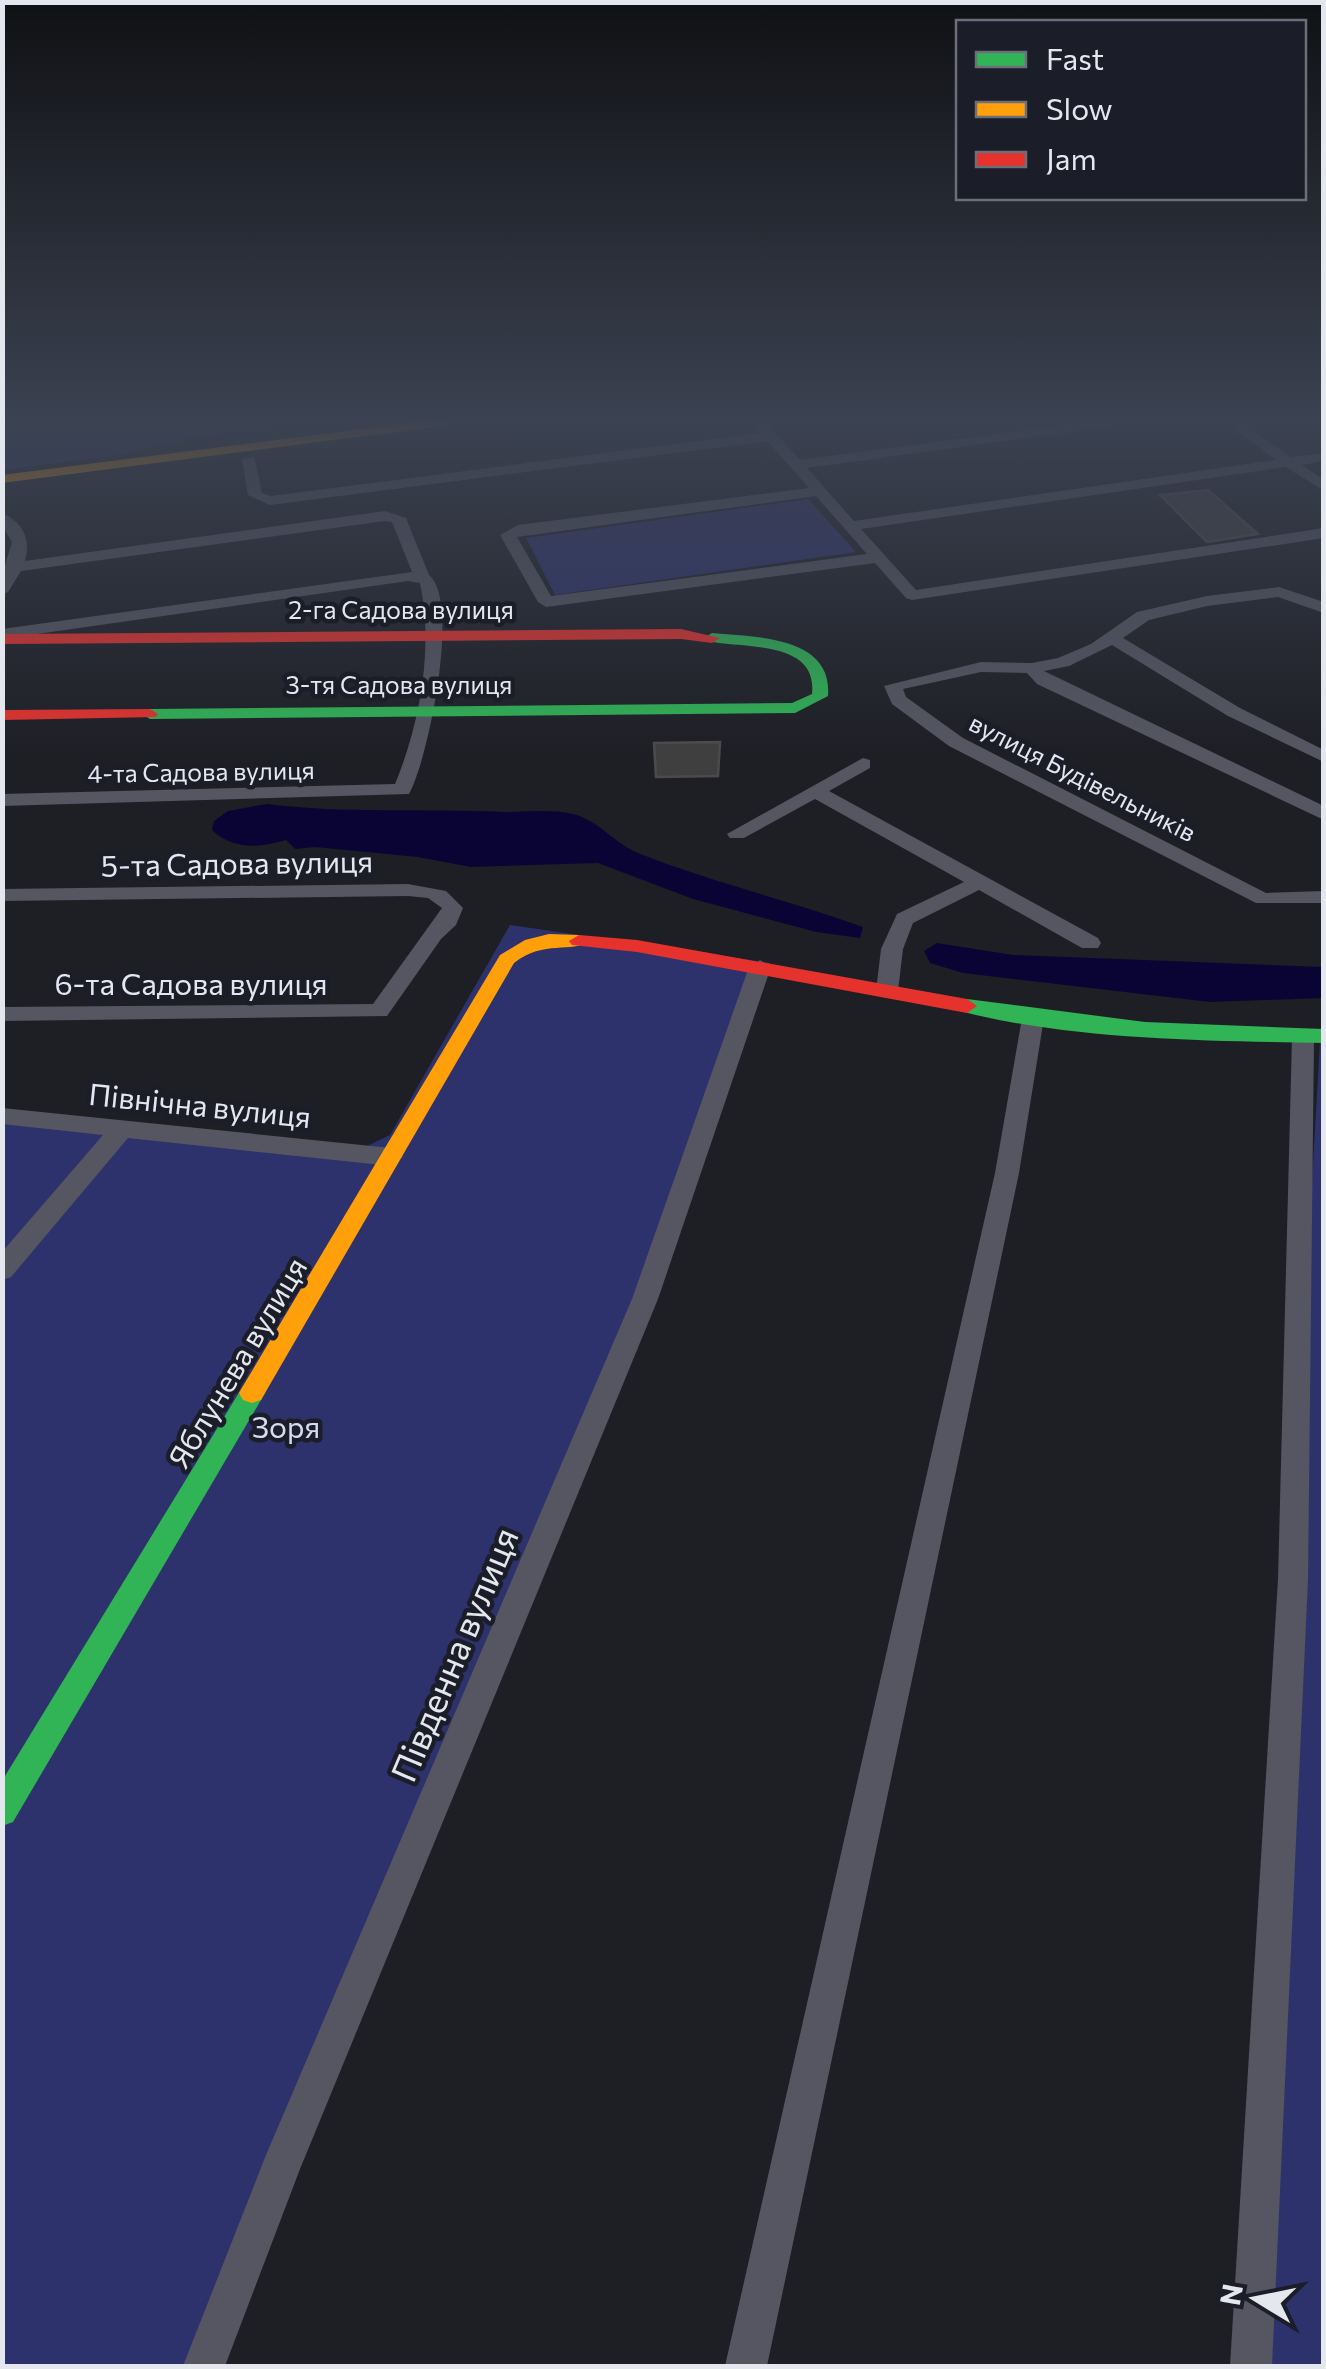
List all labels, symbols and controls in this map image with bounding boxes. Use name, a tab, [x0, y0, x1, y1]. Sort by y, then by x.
legend	[956, 20, 1306, 200]
text: Fast	[1046, 39, 1104, 76]
text: Slow	[1046, 89, 1113, 126]
text: Jam	[1046, 139, 1097, 176]
street label: 2-га Садова вулиця	[288, 594, 514, 624]
street label: 3-тя Садова вулиця	[286, 669, 512, 699]
street label: вулиця Будівельників	[965, 707, 1201, 847]
street label: 4-та Садова вулиця	[87, 754, 315, 788]
street label: 5-та Садова вулиця	[101, 841, 373, 883]
street label: 6-та Садова вулиця	[54, 964, 328, 1001]
street label: Північна вулиця	[87, 1074, 313, 1134]
street label: Яблунева вулиця	[159, 1250, 313, 1474]
park label: Зоря	[252, 1407, 320, 1444]
street label: Південна вулиця	[380, 1520, 526, 1788]
north arrow	[1206, 2249, 1306, 2349]
text: N	[1212, 2281, 1249, 2308]

